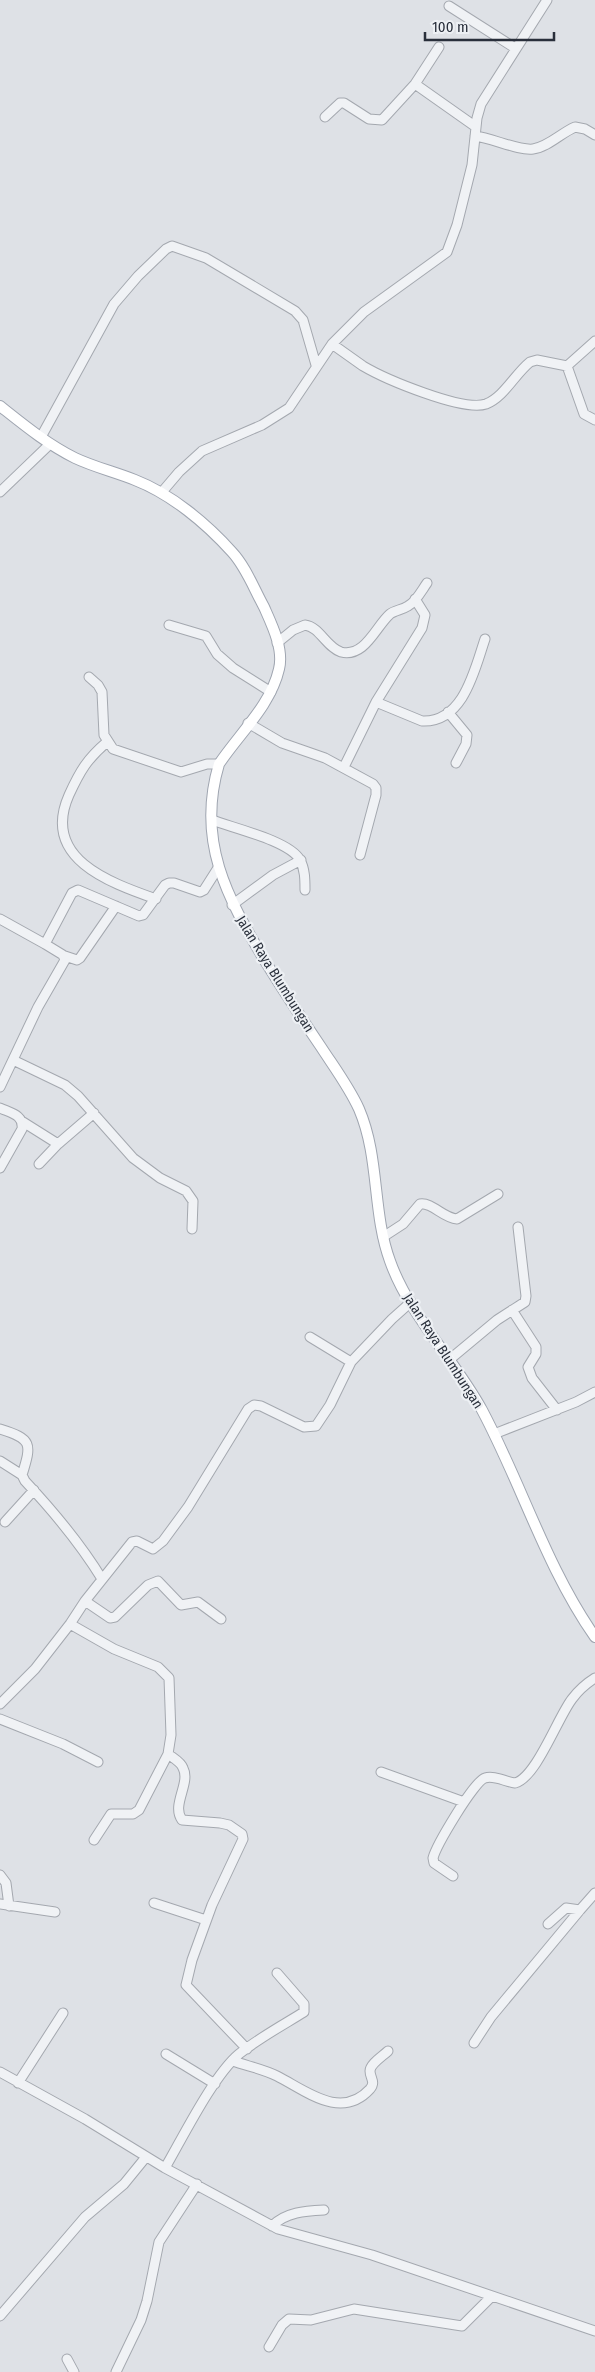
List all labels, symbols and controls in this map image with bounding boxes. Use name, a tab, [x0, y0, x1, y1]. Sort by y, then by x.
scale bar	[425, 10, 554, 42]
text: 100 m	[432, 18, 469, 36]
street label: Jalan Raya Blumbungan	[232, 913, 318, 1035]
street label: Jalan Raya Blumbungan	[399, 1290, 487, 1412]

